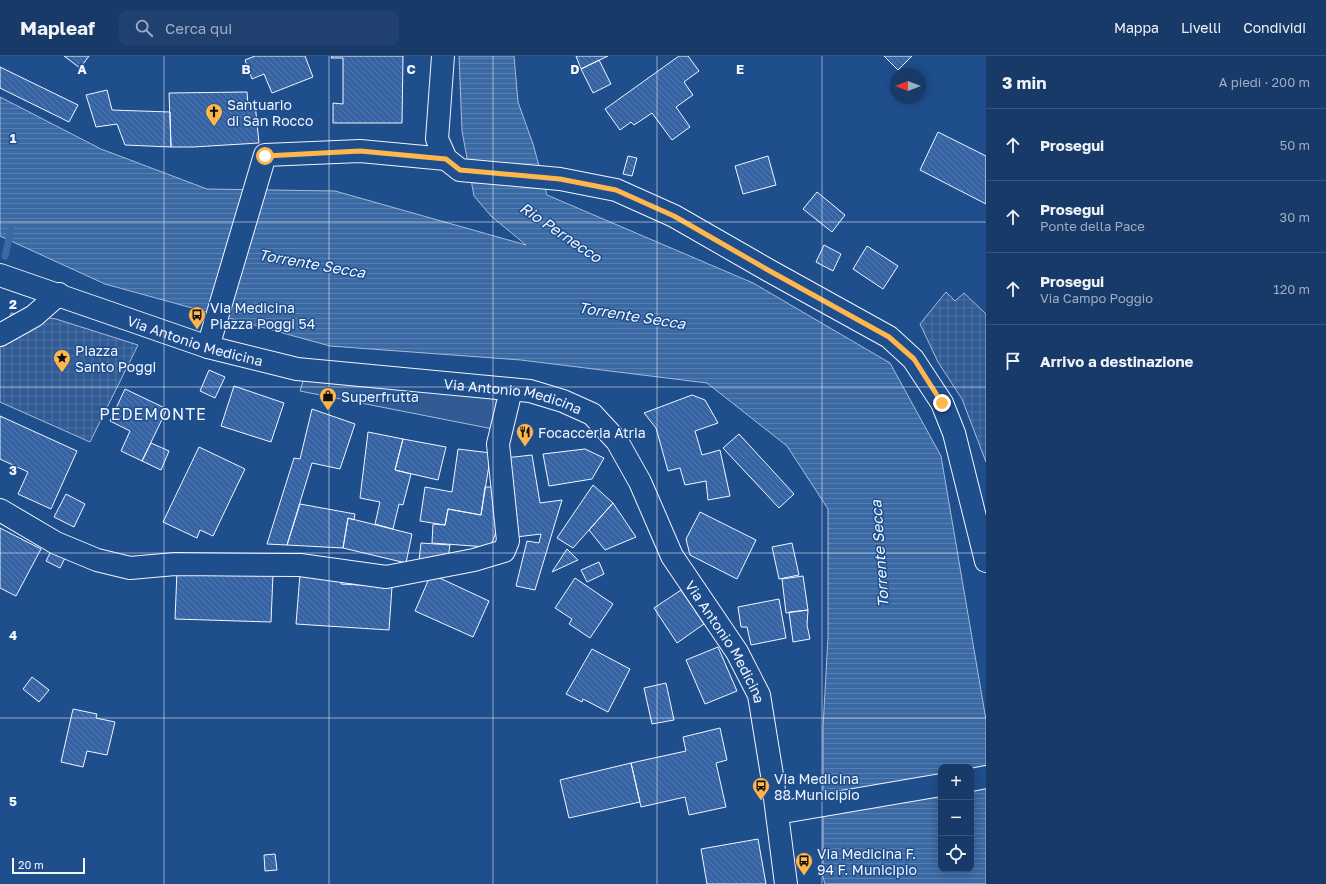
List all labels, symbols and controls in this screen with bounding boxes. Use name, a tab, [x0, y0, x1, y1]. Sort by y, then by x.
search box	[119, 10, 399, 46]
text: Mapleaf	[20, 16, 95, 39]
icon: search	[133, 17, 155, 39]
text: Cerca qui	[165, 19, 232, 37]
text: Mappa	[1114, 19, 1159, 36]
text: Livelli	[1181, 19, 1221, 36]
text: Condividi	[1243, 19, 1306, 36]
text: A	[77, 61, 87, 77]
text: B	[241, 61, 251, 77]
text: C	[406, 61, 416, 77]
text: D	[570, 61, 580, 77]
text: E	[736, 61, 744, 77]
north arrow	[890, 68, 926, 104]
text: 3 min	[1002, 72, 1046, 93]
text: A piedi · 200 m	[1219, 74, 1310, 90]
place label: Santuario di San Rocco	[227, 96, 313, 129]
church icon: Santuario di San Rocco	[204, 102, 224, 127]
text: 1	[10, 130, 17, 146]
icon: ahead	[1002, 134, 1024, 156]
text: Prosegui	[1040, 136, 1104, 154]
text: 50 m	[1280, 137, 1310, 153]
route start	[256, 147, 274, 165]
water label: Rio Pernecco	[517, 198, 606, 266]
text: Prosegui	[1040, 200, 1104, 218]
icon: ahead	[1002, 206, 1024, 228]
text: 30 m	[1280, 209, 1310, 225]
text: Ponte della Pace	[1040, 218, 1145, 234]
water label: Torrente Secca	[257, 245, 367, 281]
text: Prosegui	[1040, 272, 1104, 290]
icon: ahead	[1002, 278, 1024, 300]
text: 120 m	[1273, 281, 1310, 297]
text: Via Campo Poggio	[1040, 290, 1153, 306]
text: 2	[9, 296, 17, 312]
water label: Torrente Secca	[577, 298, 687, 332]
place label: Via Medicina Piazza Poggi 54	[210, 299, 315, 332]
bus stop icon: Via Medicina Piazza Poggi 54	[187, 305, 207, 330]
street label: Via Antonio Medicina	[125, 311, 265, 369]
place label: Piazza Santo Poggi	[75, 342, 156, 375]
place icon: Piazza Santo Poggi	[52, 348, 72, 373]
icon: arrive	[1002, 350, 1024, 372]
text: Arrivo a destinazione	[1040, 352, 1193, 370]
street label: Via Antonio Medicina	[443, 374, 585, 417]
shop icon: Superfrutta	[318, 386, 338, 411]
place label: Superfrutta	[341, 388, 419, 405]
route end	[933, 394, 951, 412]
district label: PEDEMONTE	[99, 404, 207, 424]
restaurant icon: Focacceria Atria	[515, 422, 535, 447]
place label: Focacceria Atria	[538, 424, 646, 441]
text: 3	[9, 462, 17, 478]
water label: Torrente Secca	[866, 499, 892, 608]
street label: Via Antonio Medicina	[682, 577, 769, 704]
text: 4	[9, 627, 17, 643]
map controls	[938, 764, 974, 872]
button: +	[938, 764, 974, 800]
place label: Via Medicina 88 Municipio	[774, 770, 860, 803]
bus stop icon: Via Medicina 88 Municipio	[751, 776, 771, 801]
text: 5	[9, 793, 17, 809]
button: −	[938, 800, 974, 836]
button: locate	[938, 836, 974, 872]
place label: Via Medicina F. 94 F. Municipio	[817, 845, 917, 878]
bus stop icon: Via Medicina F. 94 F. Municipio	[794, 851, 814, 876]
scale bar	[12, 856, 85, 875]
text: 20 m	[18, 858, 44, 871]

